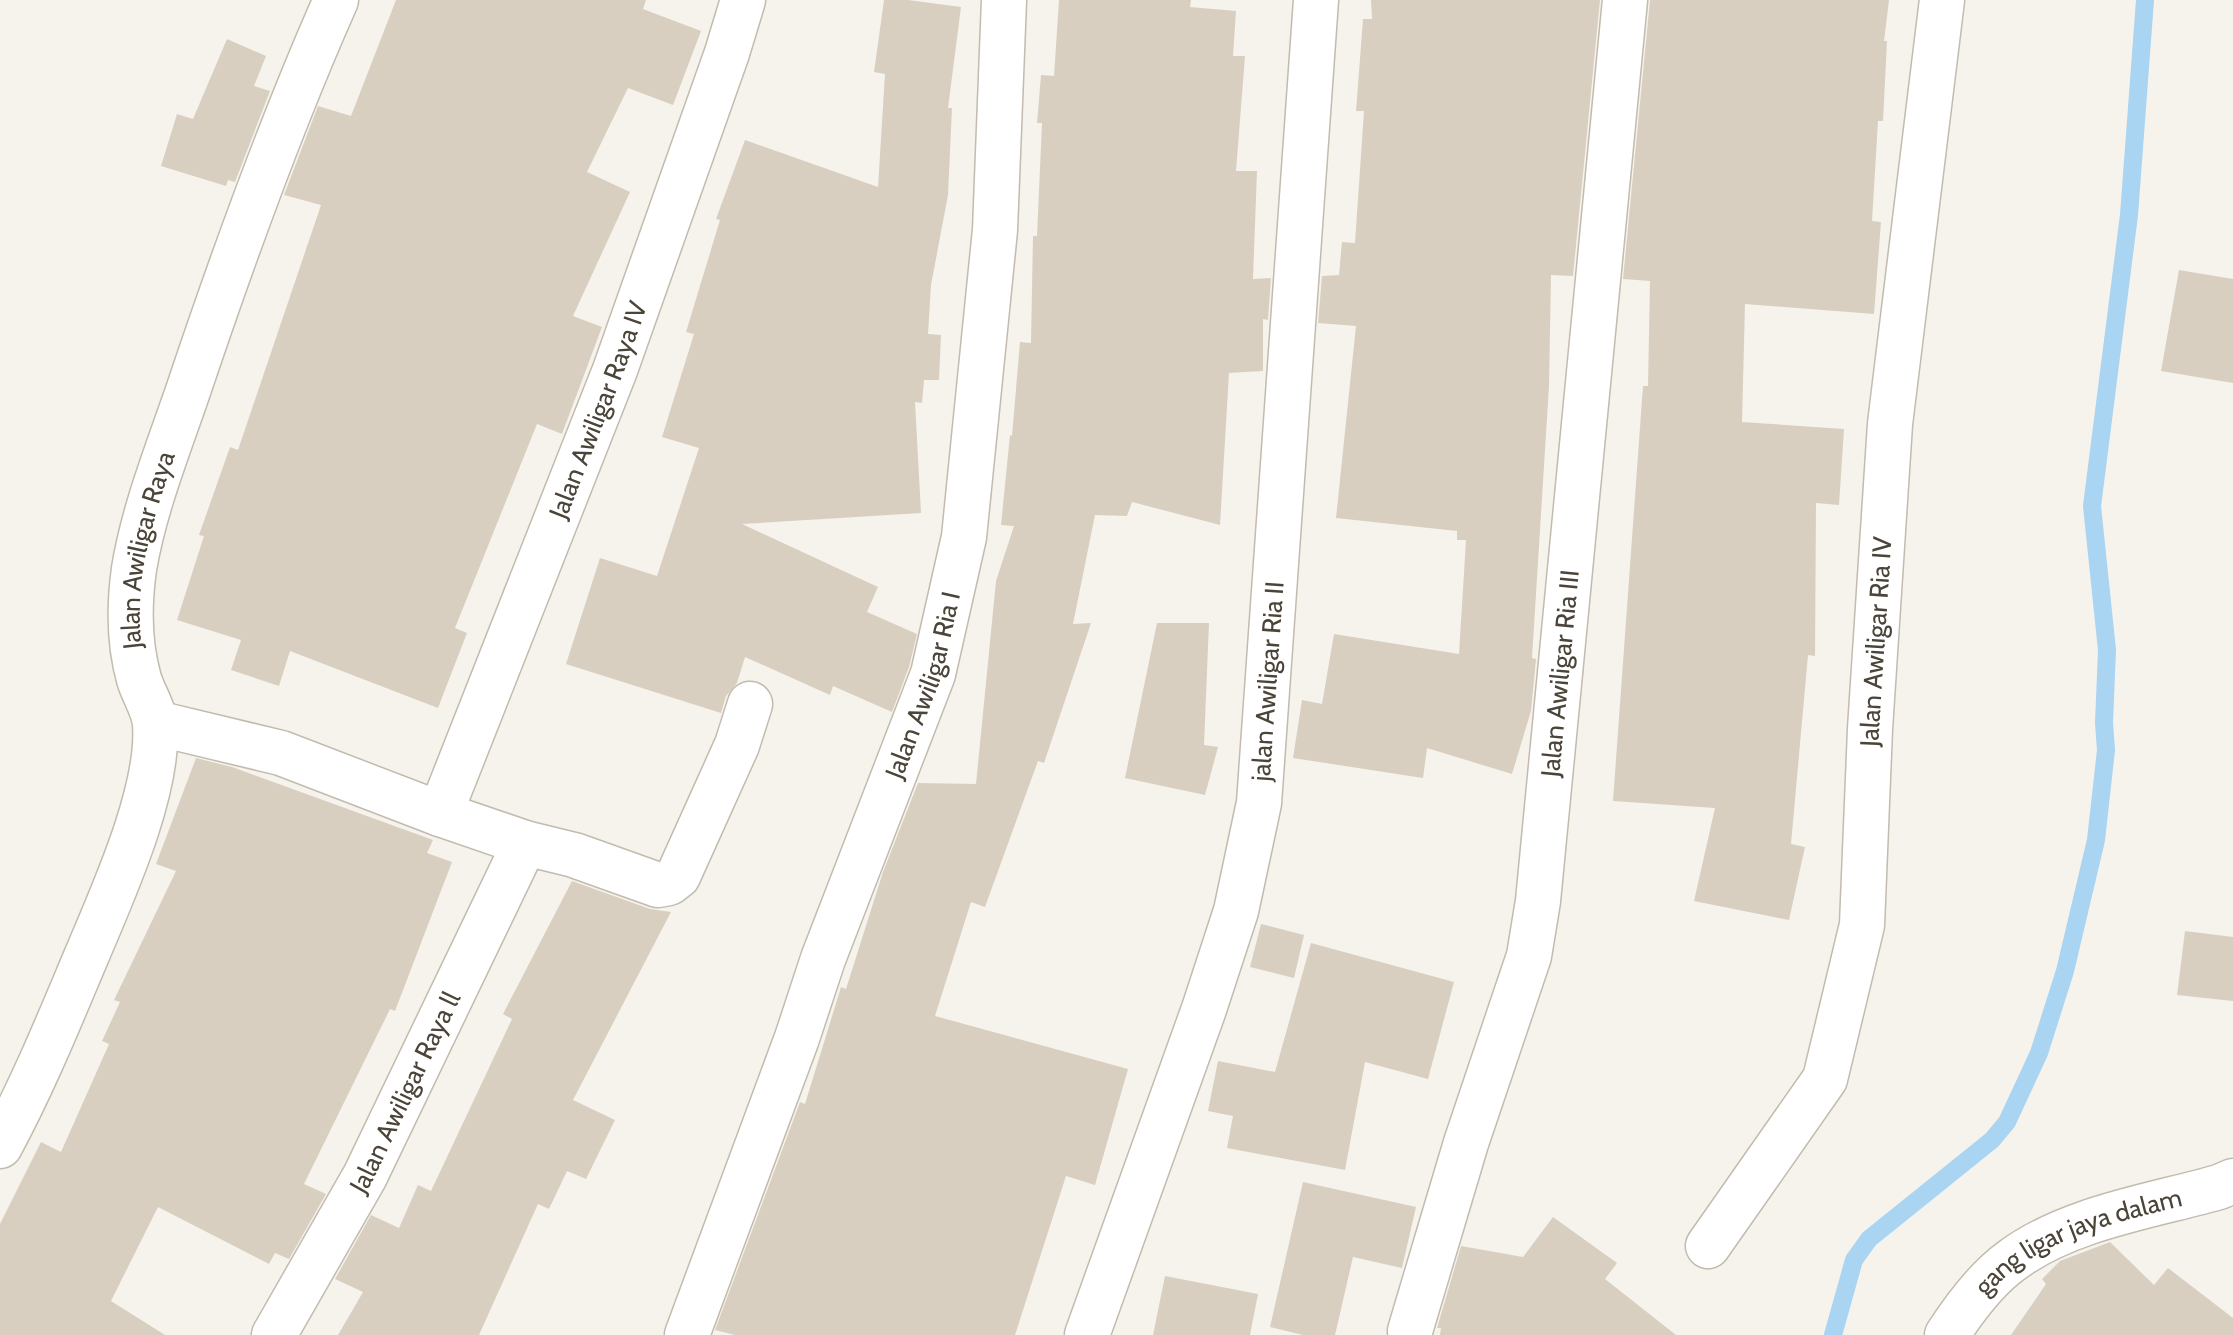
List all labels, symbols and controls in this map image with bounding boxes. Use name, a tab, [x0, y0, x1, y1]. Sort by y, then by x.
street label: Jalan Awiligar Raya IV	[542, 297, 654, 524]
street label: Jalan Awiligar Raya	[115, 446, 182, 652]
street label: Jalan Awiligar Ria IV	[1853, 535, 1899, 748]
street label: Jalan Awiligar Ria III	[1534, 568, 1586, 779]
street label: jalan Awiligar Ria II	[1245, 580, 1291, 783]
street label: Jalan Awiligar Ria I	[878, 589, 967, 784]
street label: Jalan Awiligar Raya ll	[342, 986, 467, 1200]
street label: gang ligar jaya dalam	[1967, 1181, 2185, 1302]

